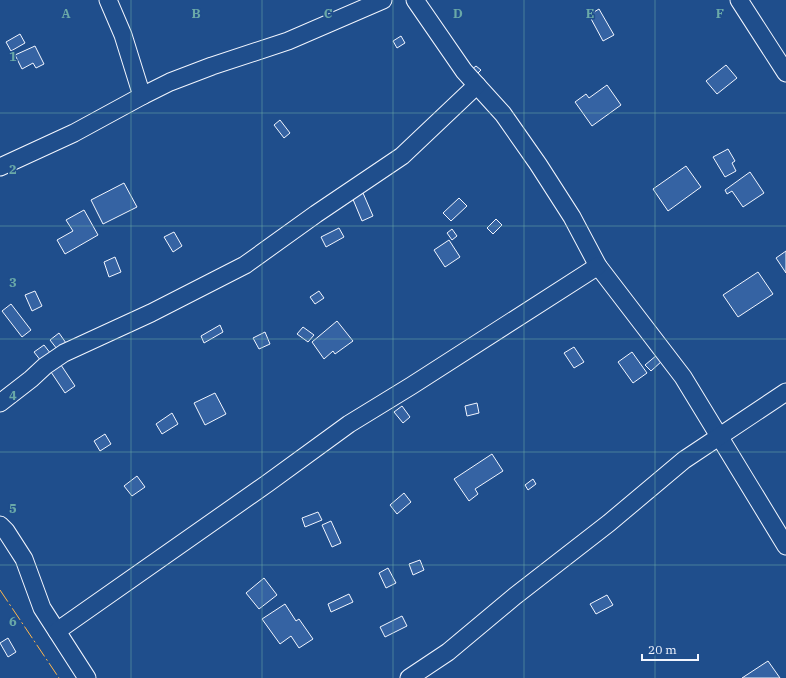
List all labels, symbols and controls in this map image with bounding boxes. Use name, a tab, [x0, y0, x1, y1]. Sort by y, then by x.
text: A	[61, 5, 71, 22]
text: B	[191, 5, 201, 22]
text: C	[324, 5, 333, 22]
text: D	[453, 5, 463, 22]
text: E	[586, 5, 594, 22]
text: F	[716, 5, 724, 22]
text: 1	[9, 48, 17, 65]
text: 2	[9, 161, 17, 178]
text: 3	[9, 274, 17, 291]
text: 4	[9, 387, 17, 404]
text: 5	[9, 500, 17, 517]
text: 6	[9, 613, 17, 630]
scale bar	[642, 636, 698, 662]
text: 20 m	[648, 642, 677, 657]

